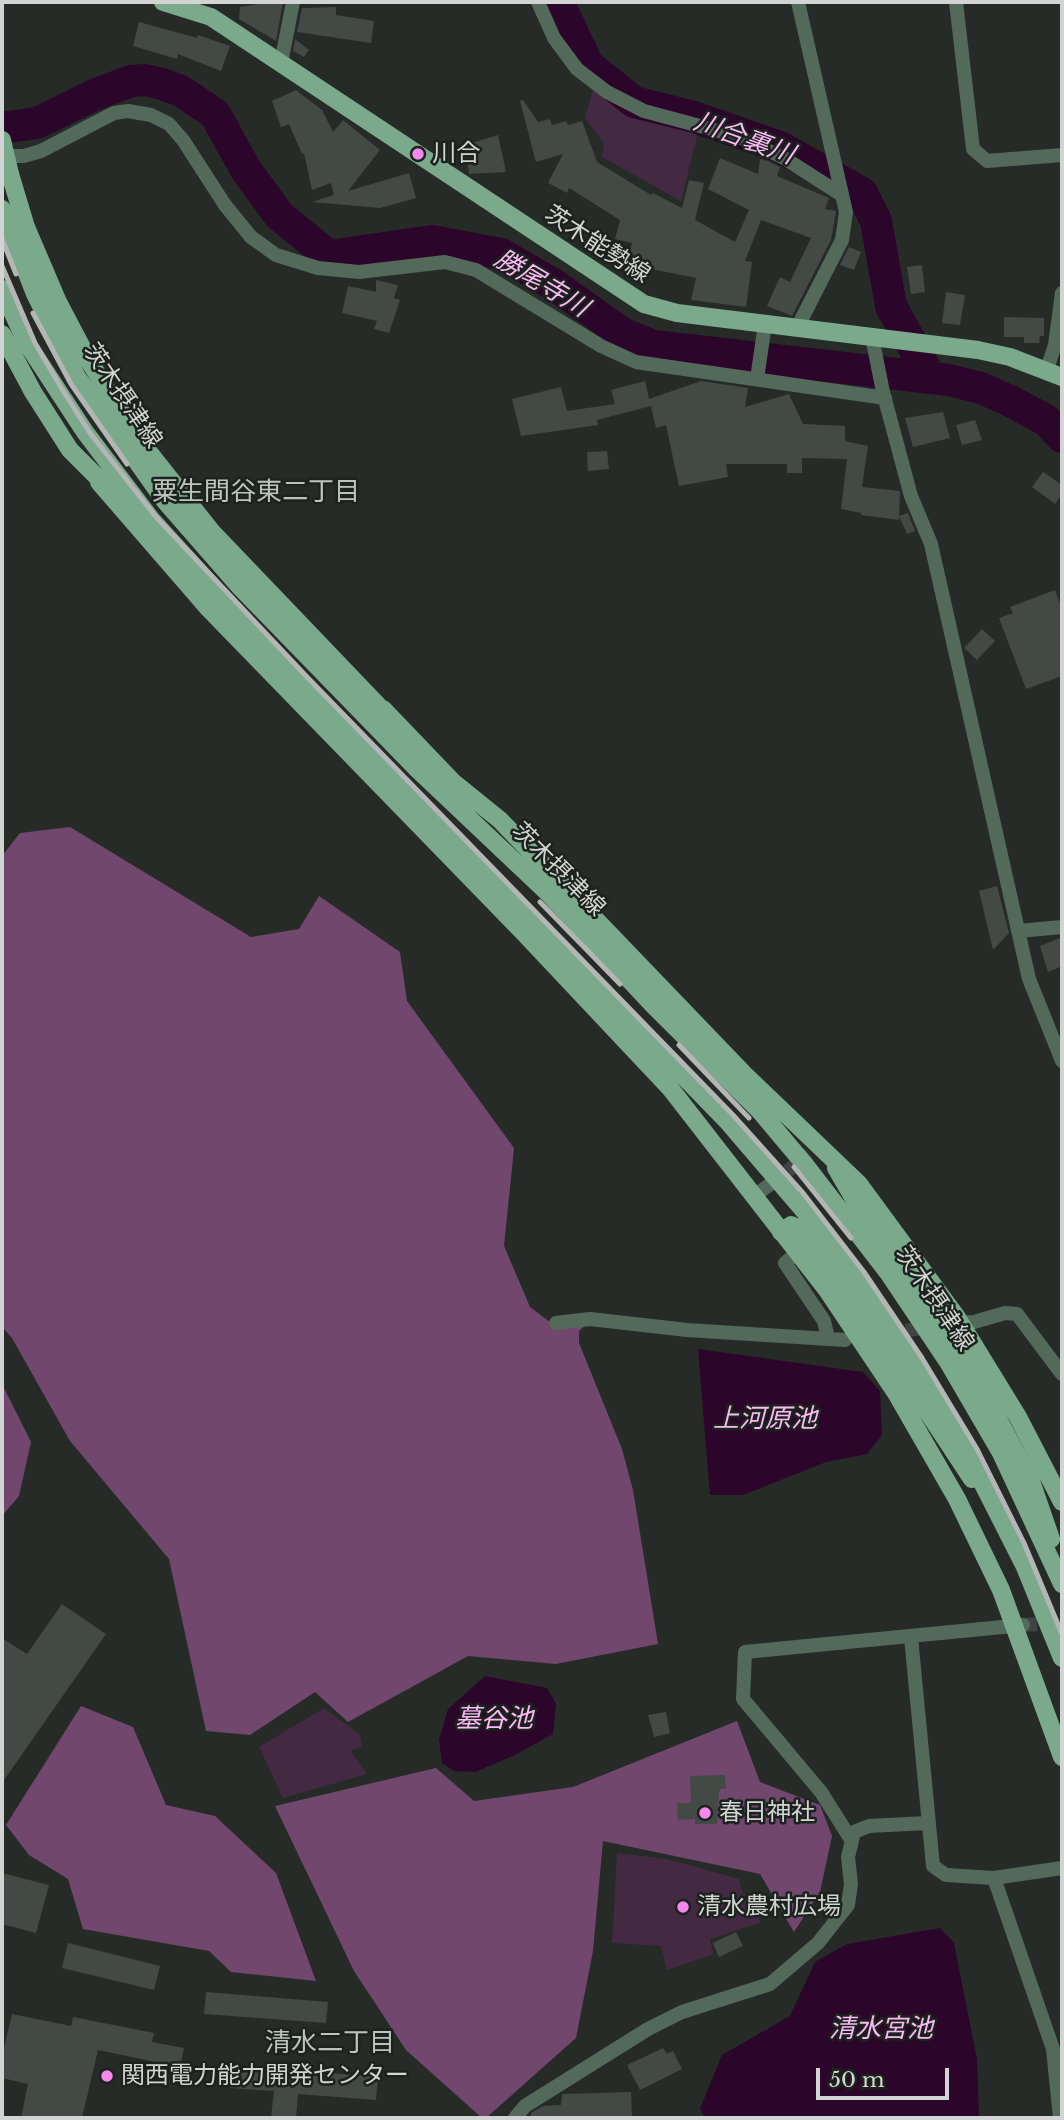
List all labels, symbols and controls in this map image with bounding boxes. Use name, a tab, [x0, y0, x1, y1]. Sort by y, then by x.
water label: 川合裏川	[690, 107, 798, 171]
place label: 川合	[432, 140, 480, 168]
marker: 川合	[410, 146, 426, 162]
street label: 茨木能勢線	[539, 200, 655, 290]
water label: 勝尾寺川	[488, 244, 594, 324]
street label: 茨木摂津線	[77, 338, 167, 454]
district label: 粟生間谷東二丁目	[152, 477, 360, 509]
street label: 茨木摂津線	[505, 817, 611, 923]
street label: 茨木摂津線	[889, 1241, 979, 1357]
water label: 上河原池	[713, 1404, 817, 1436]
water label: 墓谷池	[455, 1704, 533, 1736]
place label: 春日神社	[719, 1799, 815, 1827]
marker: 春日神社	[697, 1805, 713, 1821]
place label: 清水農村広場	[697, 1893, 841, 1921]
marker: 清水農村広場	[675, 1899, 691, 1915]
water label: 清水宮池	[829, 2014, 933, 2046]
district label: 清水二丁目	[265, 2028, 395, 2060]
scale bar	[819, 2054, 952, 2098]
place label: 関西電力能力開発センター	[121, 2062, 409, 2090]
text: 50 m	[829, 2067, 884, 2093]
marker: 関西電力能力開発センター	[99, 2068, 115, 2084]

